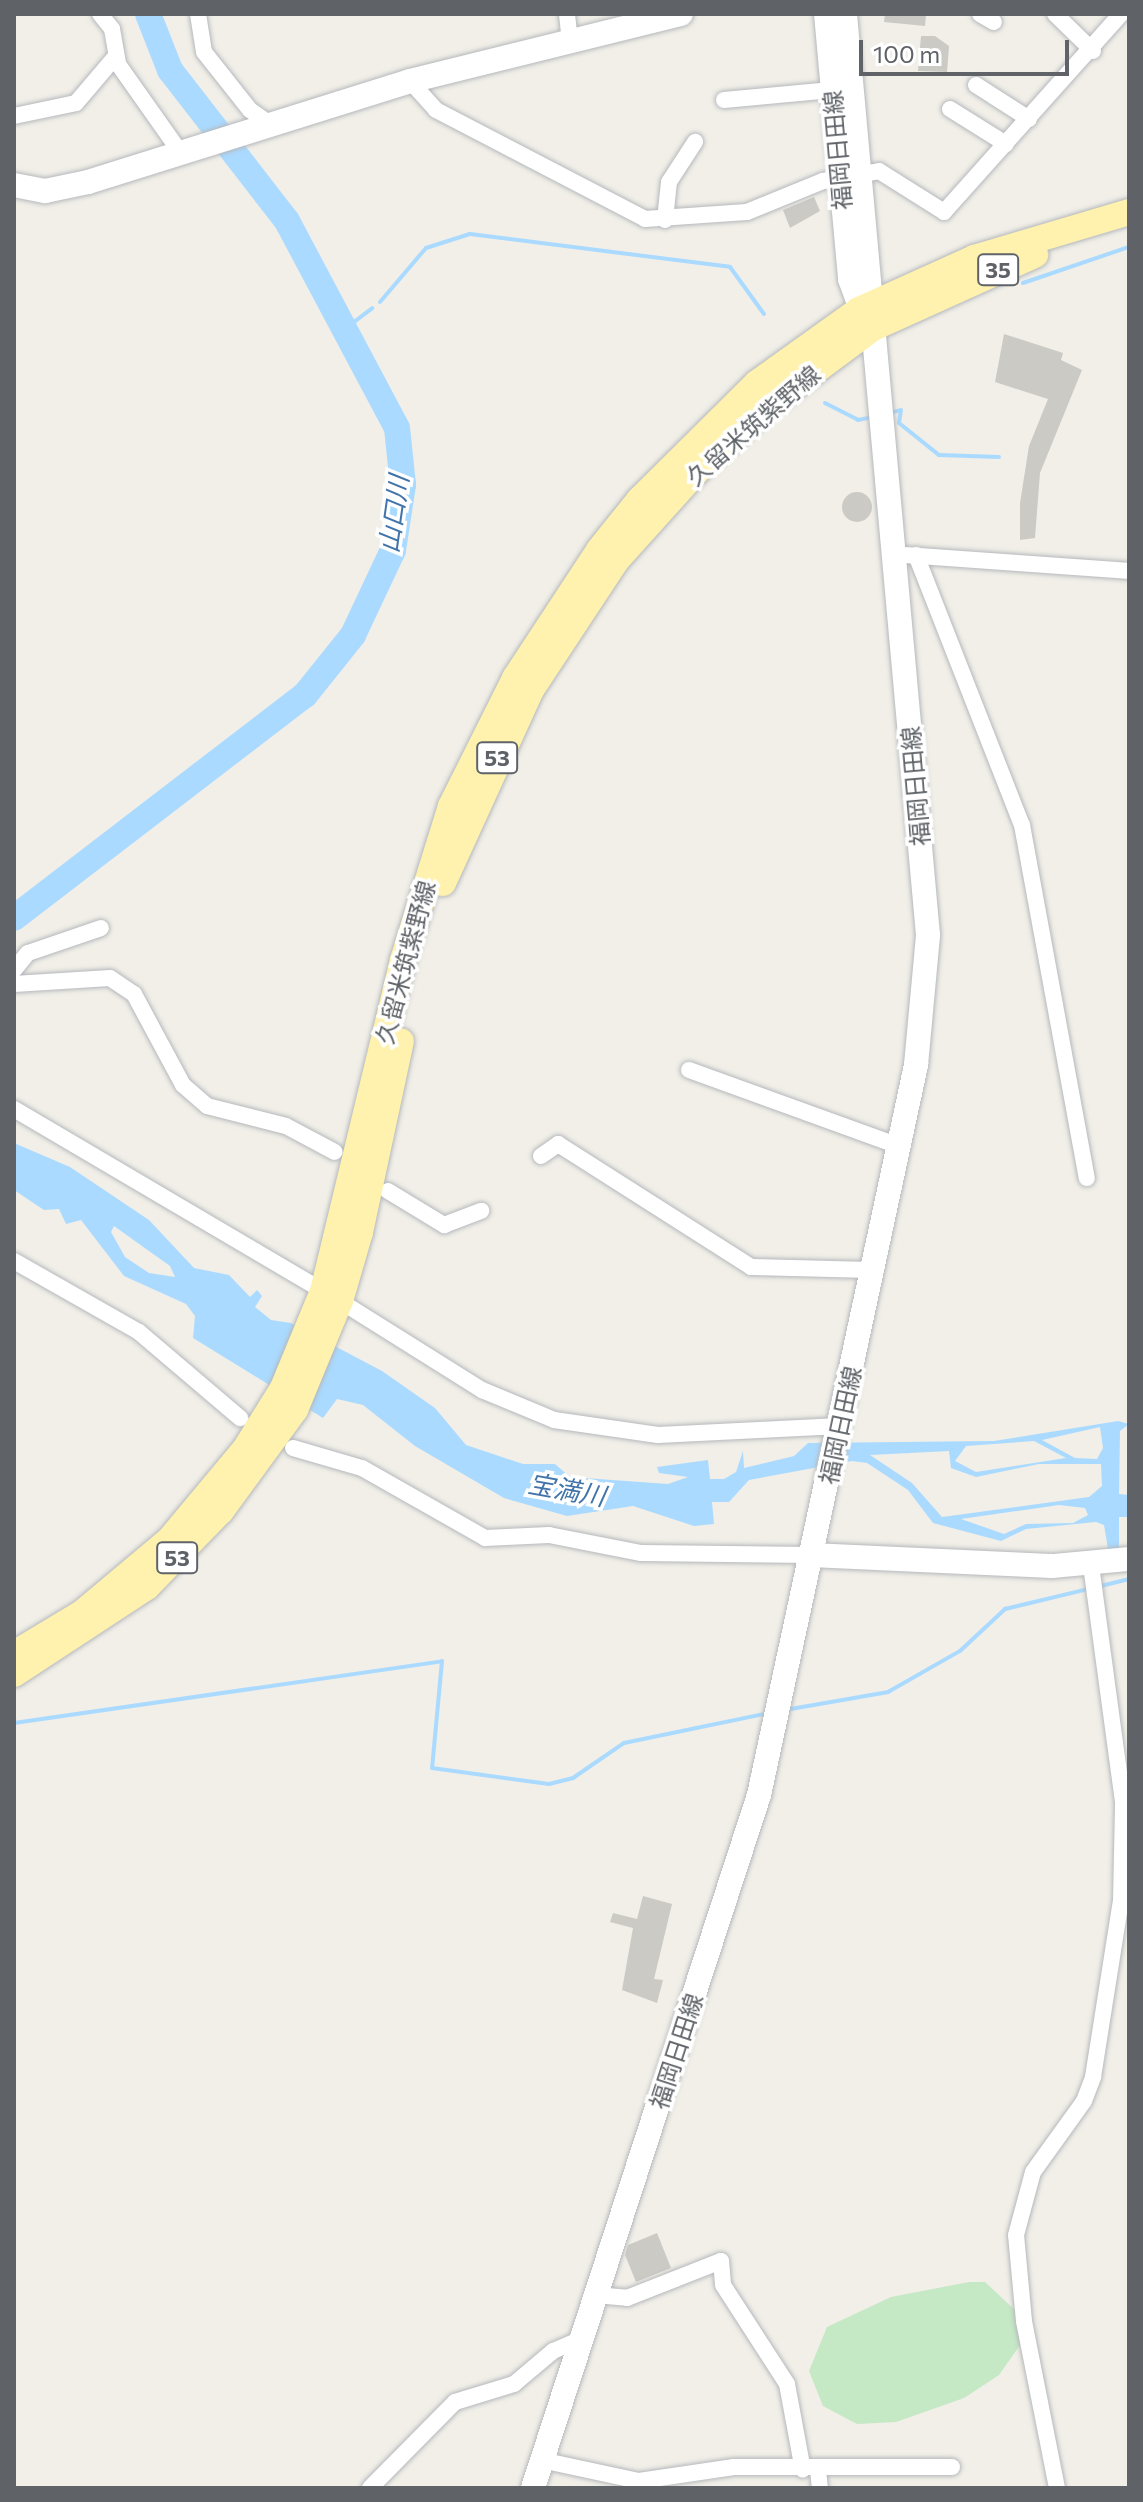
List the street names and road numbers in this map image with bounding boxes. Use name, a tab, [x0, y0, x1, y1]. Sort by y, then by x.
street label: 福岡日田線	[817, 89, 857, 211]
road number: 35	[976, 252, 1020, 288]
street label: 久留米筑紫野線	[680, 359, 826, 491]
street label: 福岡日田線	[895, 725, 935, 847]
road number: 53	[475, 740, 519, 776]
street label: 久留米筑紫野線	[369, 877, 441, 1047]
street label: 福岡日田線	[813, 1363, 867, 1487]
road number: 53	[155, 1540, 199, 1576]
street label: 福岡日田線	[644, 1989, 708, 2113]

